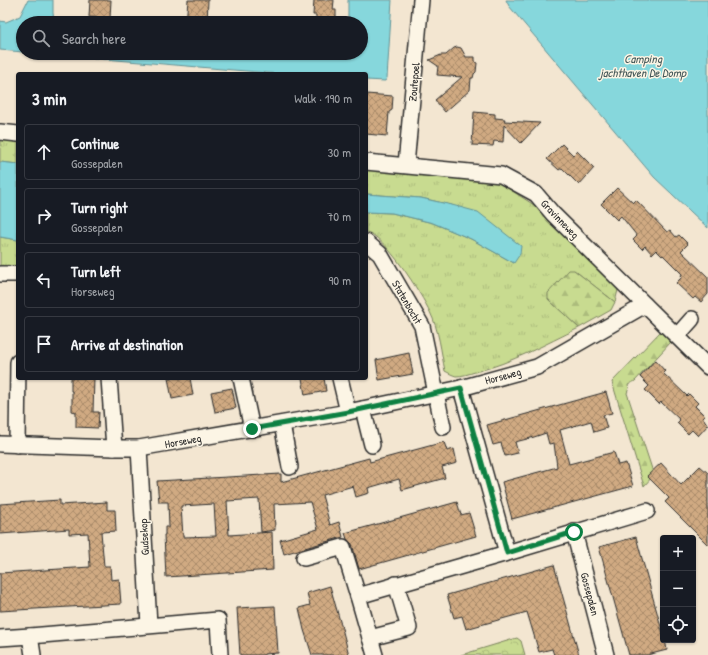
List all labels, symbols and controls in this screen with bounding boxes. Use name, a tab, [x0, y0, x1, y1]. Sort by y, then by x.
search box	[16, 16, 368, 60]
icon: search	[30, 27, 52, 49]
text: Search here	[62, 28, 126, 49]
water label: Camping jachthaven De Domp	[598, 50, 687, 81]
street label: Zoutepoel	[405, 62, 423, 102]
text: 3 min	[32, 87, 67, 110]
text: Walk · 190 m	[294, 89, 352, 107]
text: Continue	[71, 133, 119, 154]
icon: ahead	[33, 141, 55, 163]
text: 30 m	[328, 143, 351, 161]
text: Gossepalen	[71, 154, 123, 172]
street label: Gravinneweg	[538, 196, 582, 242]
text: Turn right	[71, 197, 127, 218]
icon: right	[33, 205, 55, 227]
text: 70 m	[327, 207, 351, 225]
text: Gossepalen	[71, 218, 123, 236]
text: Turn left	[71, 261, 121, 282]
icon: left	[33, 269, 55, 291]
text: 90 m	[329, 271, 351, 289]
street label: Statenbocht	[389, 278, 425, 326]
text: Horseweg	[71, 282, 115, 300]
icon: arrive	[33, 333, 55, 355]
text: Arrive at destination	[71, 334, 183, 355]
street label: Horseweg	[483, 364, 523, 388]
route end	[243, 420, 261, 438]
street label: Horseweg	[164, 431, 202, 451]
street label: Gudsekop	[136, 518, 152, 555]
route start	[565, 523, 583, 541]
map controls	[660, 535, 696, 643]
button: +	[660, 535, 696, 571]
street label: Gossepalen	[578, 571, 602, 617]
button: −	[660, 571, 696, 607]
button: locate	[660, 607, 696, 643]

